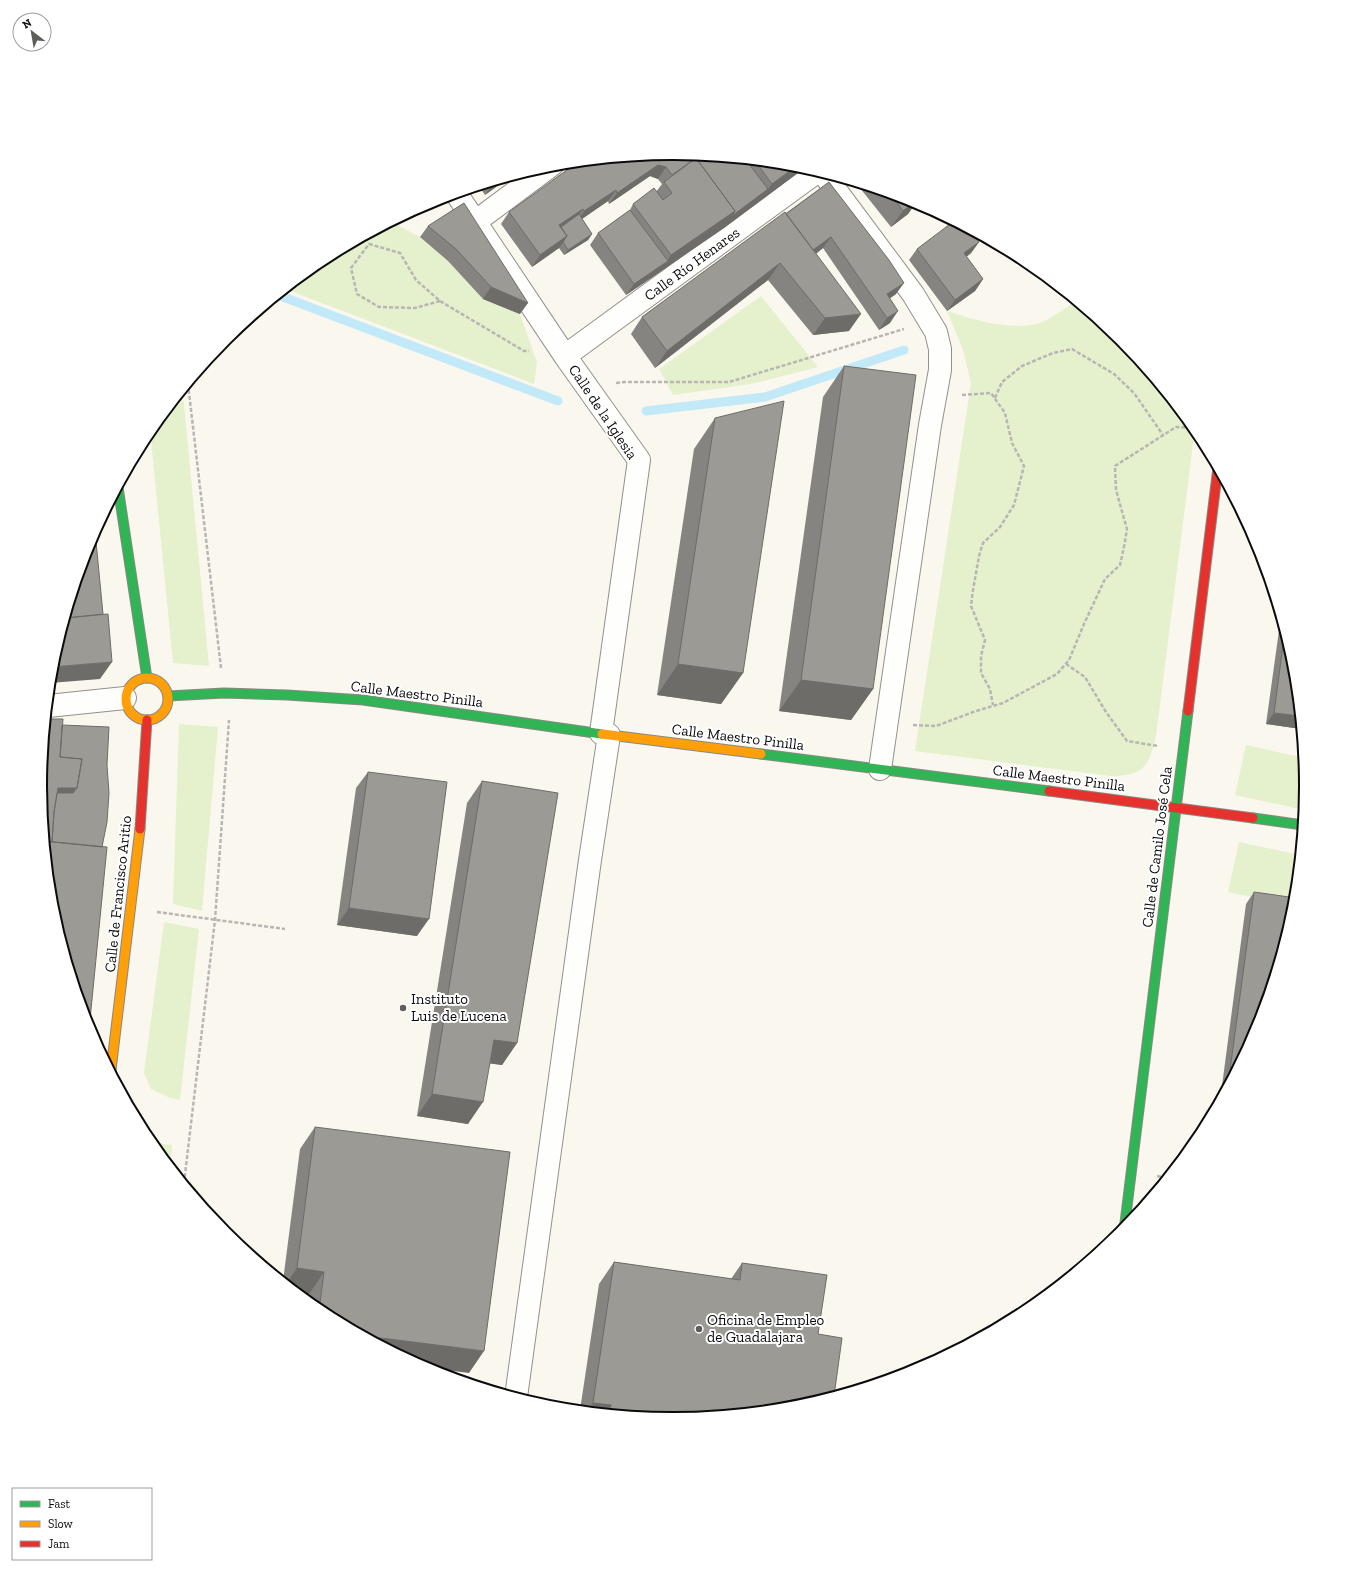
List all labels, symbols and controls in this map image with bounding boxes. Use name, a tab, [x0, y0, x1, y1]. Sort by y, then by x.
north arrow	[12, 12, 52, 52]
text: N	[20, 16, 35, 32]
street label: Calle Río Henares	[641, 223, 743, 305]
street label: Calle de la Iglesia	[565, 361, 641, 463]
street label: Calle Maestro Pinilla	[350, 677, 484, 711]
street label: Calle Maestro Pinilla	[671, 720, 805, 754]
street label: Calle Maestro Pinilla	[992, 761, 1126, 795]
street label: Calle de Camilo José Cela	[1138, 765, 1176, 929]
street label: Calle de Francisco Aritio	[101, 814, 135, 973]
place label: Instituto Luis de Lucena	[411, 990, 507, 1025]
marker: Instituto Luis de Lucena	[398, 1003, 408, 1013]
place label: Oficina de Empleo de Guadalajara	[707, 1311, 825, 1346]
marker: Oficina de Empleo de Guadalajara	[694, 1324, 704, 1334]
legend	[12, 1488, 152, 1560]
text: Fast	[48, 1497, 71, 1511]
text: Slow	[48, 1517, 74, 1531]
text: Jam	[48, 1537, 70, 1551]

